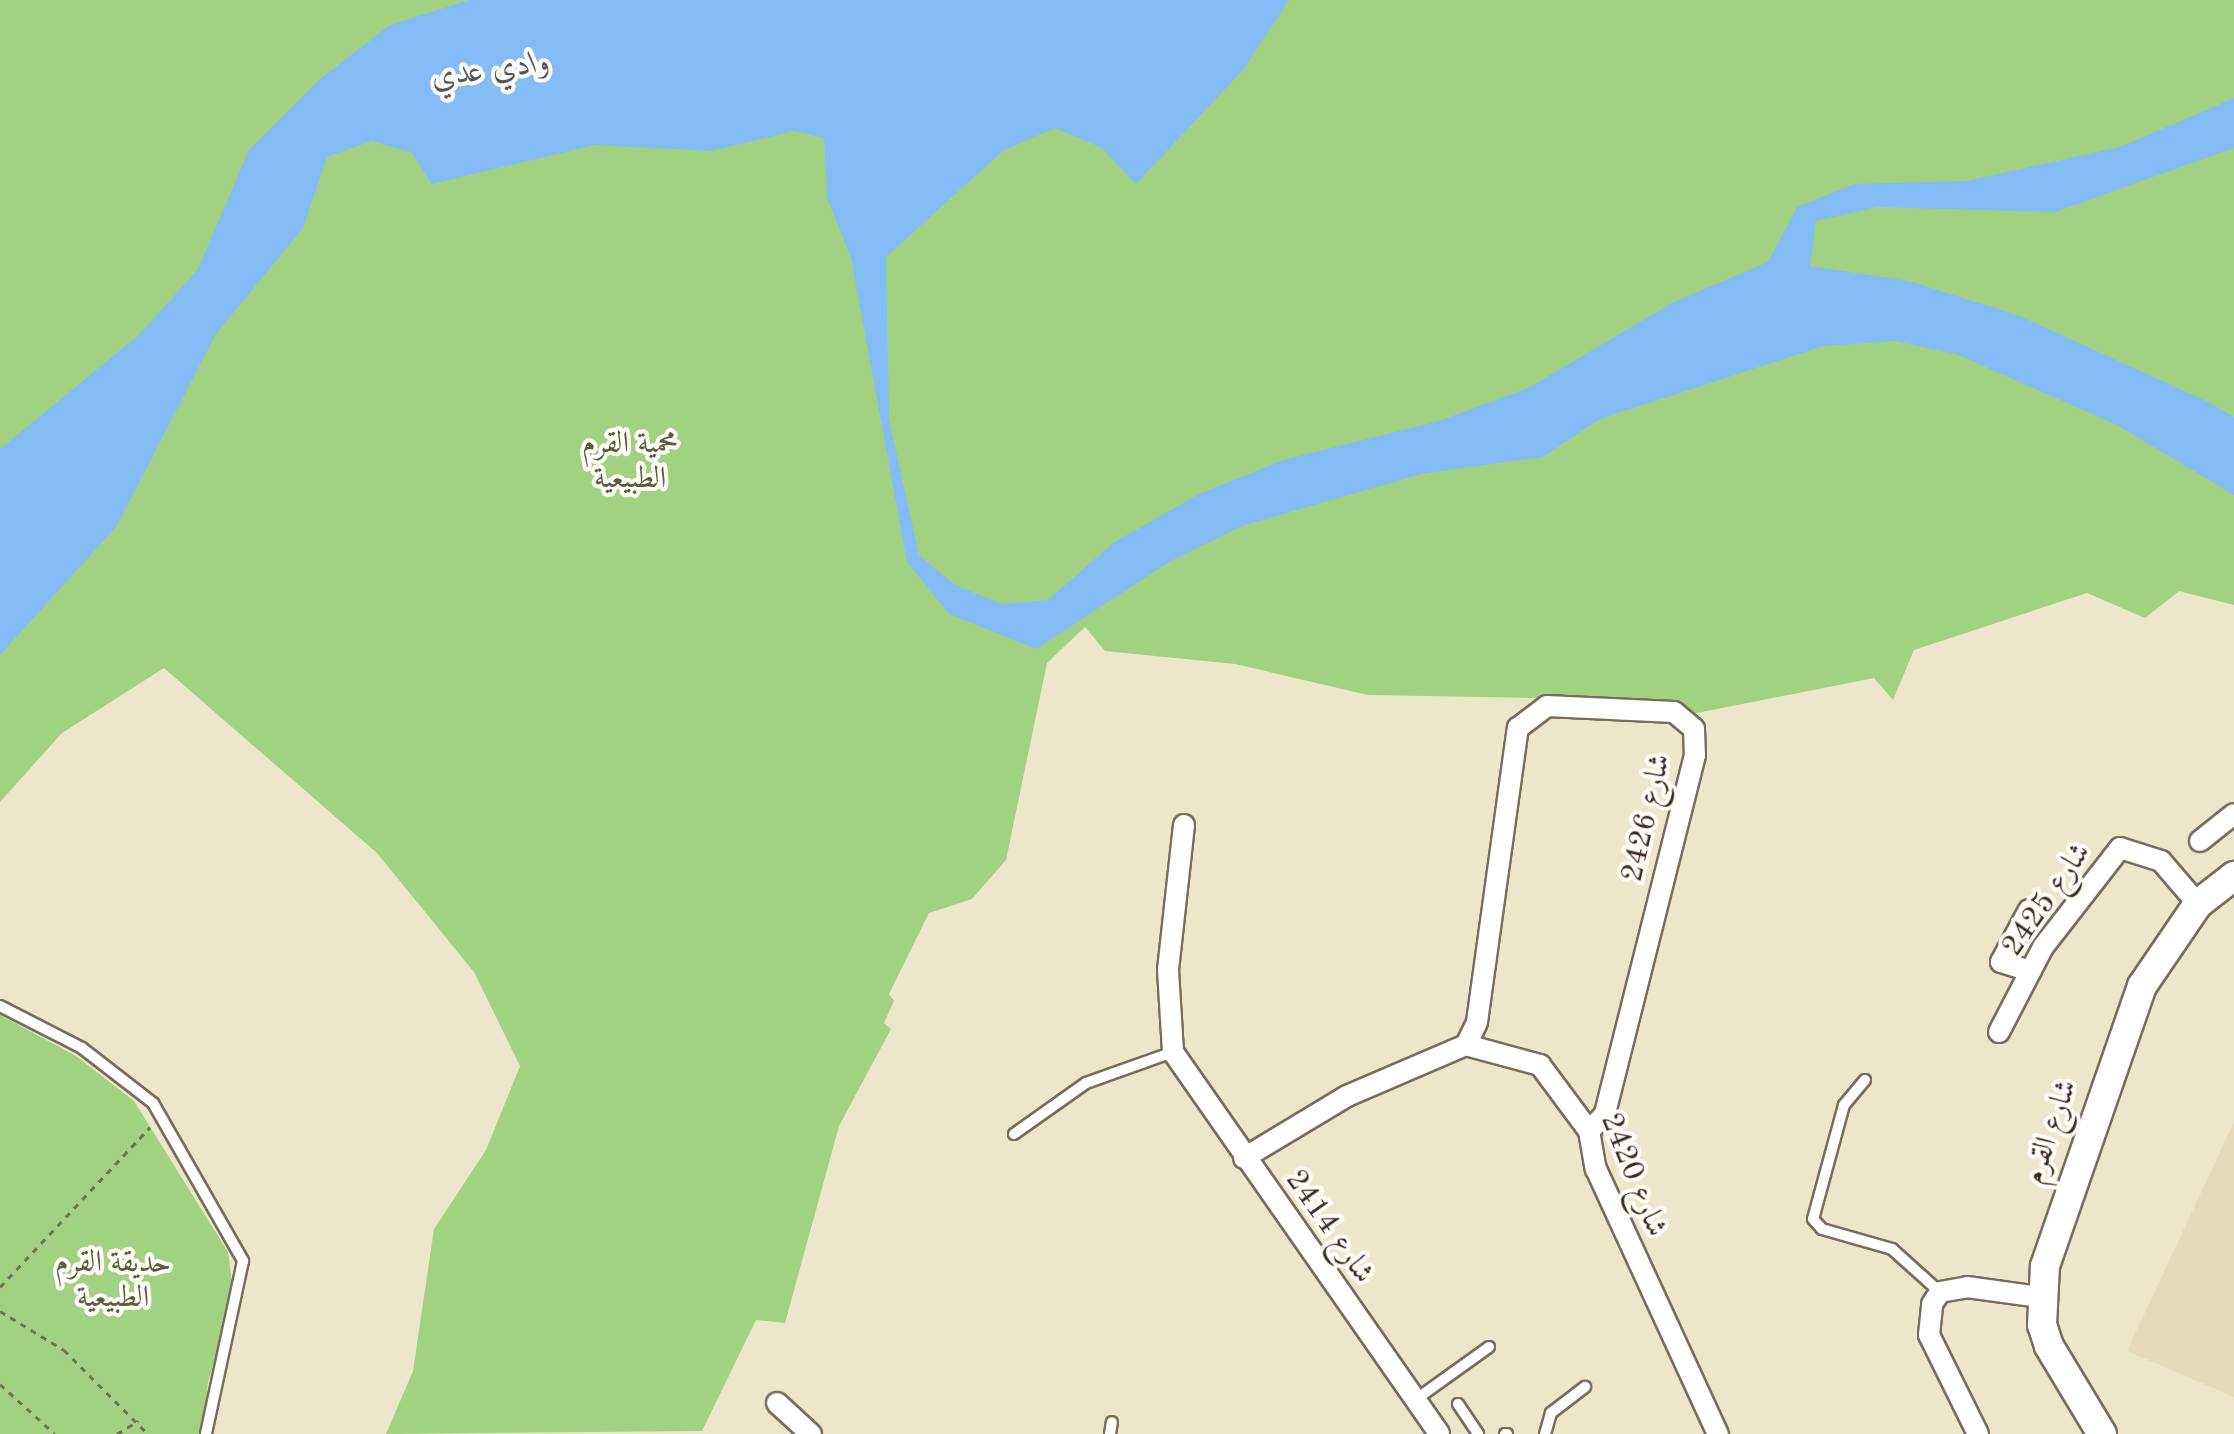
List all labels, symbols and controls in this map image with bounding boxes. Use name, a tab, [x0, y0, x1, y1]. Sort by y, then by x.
water label: وادي عدي	[429, 44, 553, 98]
park label: محمية القرم الطبيعية	[582, 426, 678, 496]
street label: 2426 شارع	[1615, 751, 1679, 885]
street label: 2425 شارع	[1995, 836, 2099, 964]
street label: شارع القرم	[2016, 1075, 2086, 1189]
street label: 2420 شارع	[1592, 1108, 1674, 1242]
street label: 2414 شارع	[1277, 1163, 1381, 1291]
park label: حديقة القرم الطبيعية	[55, 1245, 171, 1316]

